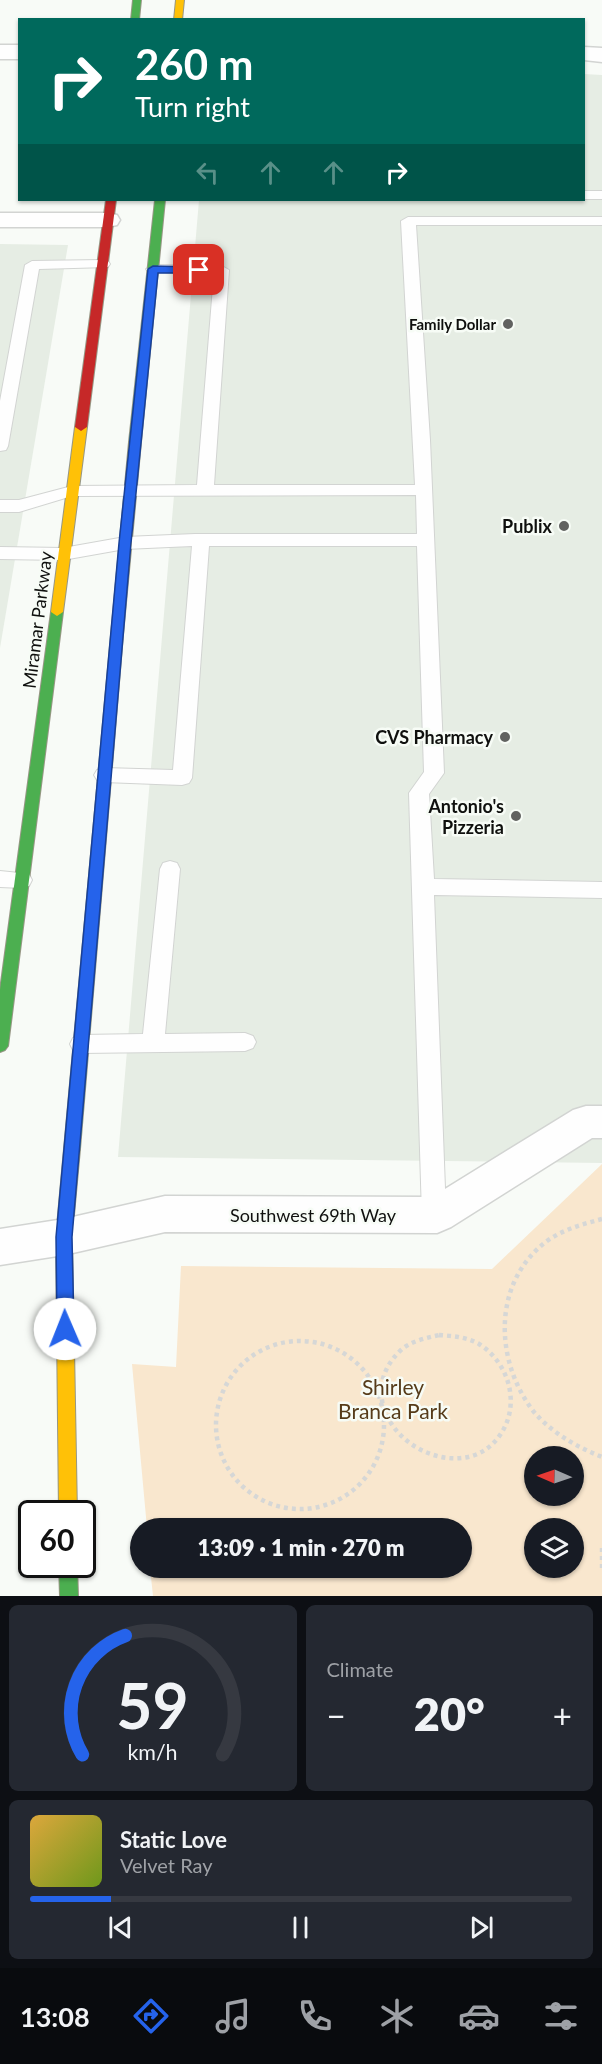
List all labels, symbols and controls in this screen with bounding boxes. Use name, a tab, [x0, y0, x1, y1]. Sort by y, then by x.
text: 260 m	[135, 39, 253, 89]
icon: right	[36, 42, 114, 120]
text: Turn right	[135, 90, 250, 123]
icon: left	[191, 156, 224, 189]
icon: ahead	[254, 156, 287, 189]
icon: ahead	[317, 156, 350, 189]
icon: right	[380, 156, 413, 189]
pin	[173, 244, 224, 295]
icon: arrive	[182, 253, 215, 286]
place label: Family Dollar	[409, 315, 496, 333]
marker: Family Dollar	[501, 317, 515, 331]
place label: Publix	[502, 515, 553, 537]
marker: Publix	[557, 519, 571, 533]
street label: Miramar Parkway	[18, 549, 56, 690]
place label: CVS Pharmacy	[375, 726, 493, 748]
marker: CVS Pharmacy	[498, 730, 512, 744]
place label: Antonio's Pizzeria	[427, 795, 504, 838]
marker: Antonio's Pizzeria	[509, 809, 523, 823]
street label: Southwest 69th Way	[230, 1204, 397, 1226]
position arrow	[33, 1297, 97, 1361]
park label: Shirley Branca Park	[338, 1374, 448, 1423]
north arrow	[524, 1446, 584, 1506]
map controls	[524, 1446, 584, 1578]
speed limit sign: 60	[18, 1500, 96, 1578]
button: layers	[524, 1518, 584, 1578]
text: 13:09 · 1 min · 270 m	[198, 1534, 404, 1561]
text: Climate	[327, 1657, 393, 1681]
text: 59	[117, 1667, 189, 1742]
text: 20°	[414, 1687, 485, 1741]
text: −	[327, 1695, 346, 1735]
text: +	[553, 1695, 572, 1735]
text: km/h	[128, 1739, 178, 1765]
text: Static Love	[120, 1826, 227, 1853]
text: Velvet Ray	[120, 1853, 213, 1877]
icon: previous	[104, 1911, 137, 1944]
icon: pause	[284, 1911, 317, 1944]
icon: next	[465, 1911, 498, 1944]
icon: directions	[130, 1995, 172, 2037]
icon: music	[212, 1995, 254, 2037]
icon: phone	[294, 1995, 336, 2037]
icon: climate	[376, 1995, 418, 2037]
icon: car	[458, 1995, 500, 2037]
icon: filters	[540, 1995, 582, 2037]
text: 13:08	[20, 2000, 90, 2033]

